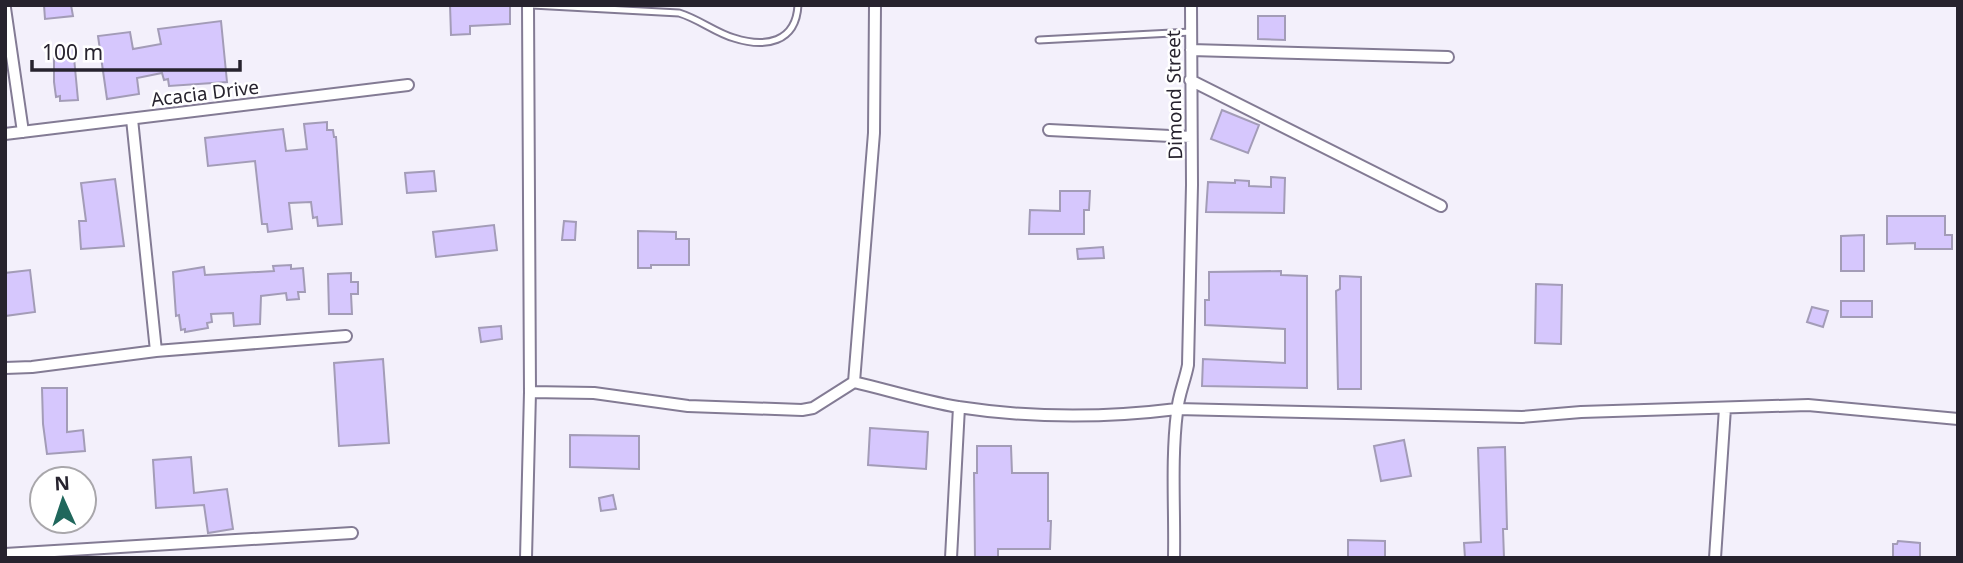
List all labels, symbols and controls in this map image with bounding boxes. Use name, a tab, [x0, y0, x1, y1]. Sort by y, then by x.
scale bar	[32, 28, 240, 72]
street label: Dimond Street	[1160, 30, 1188, 160]
text: 100 m	[42, 38, 103, 66]
street label: Acacia Drive	[150, 73, 260, 113]
north arrow	[28, 465, 98, 535]
text: N	[54, 470, 71, 496]

